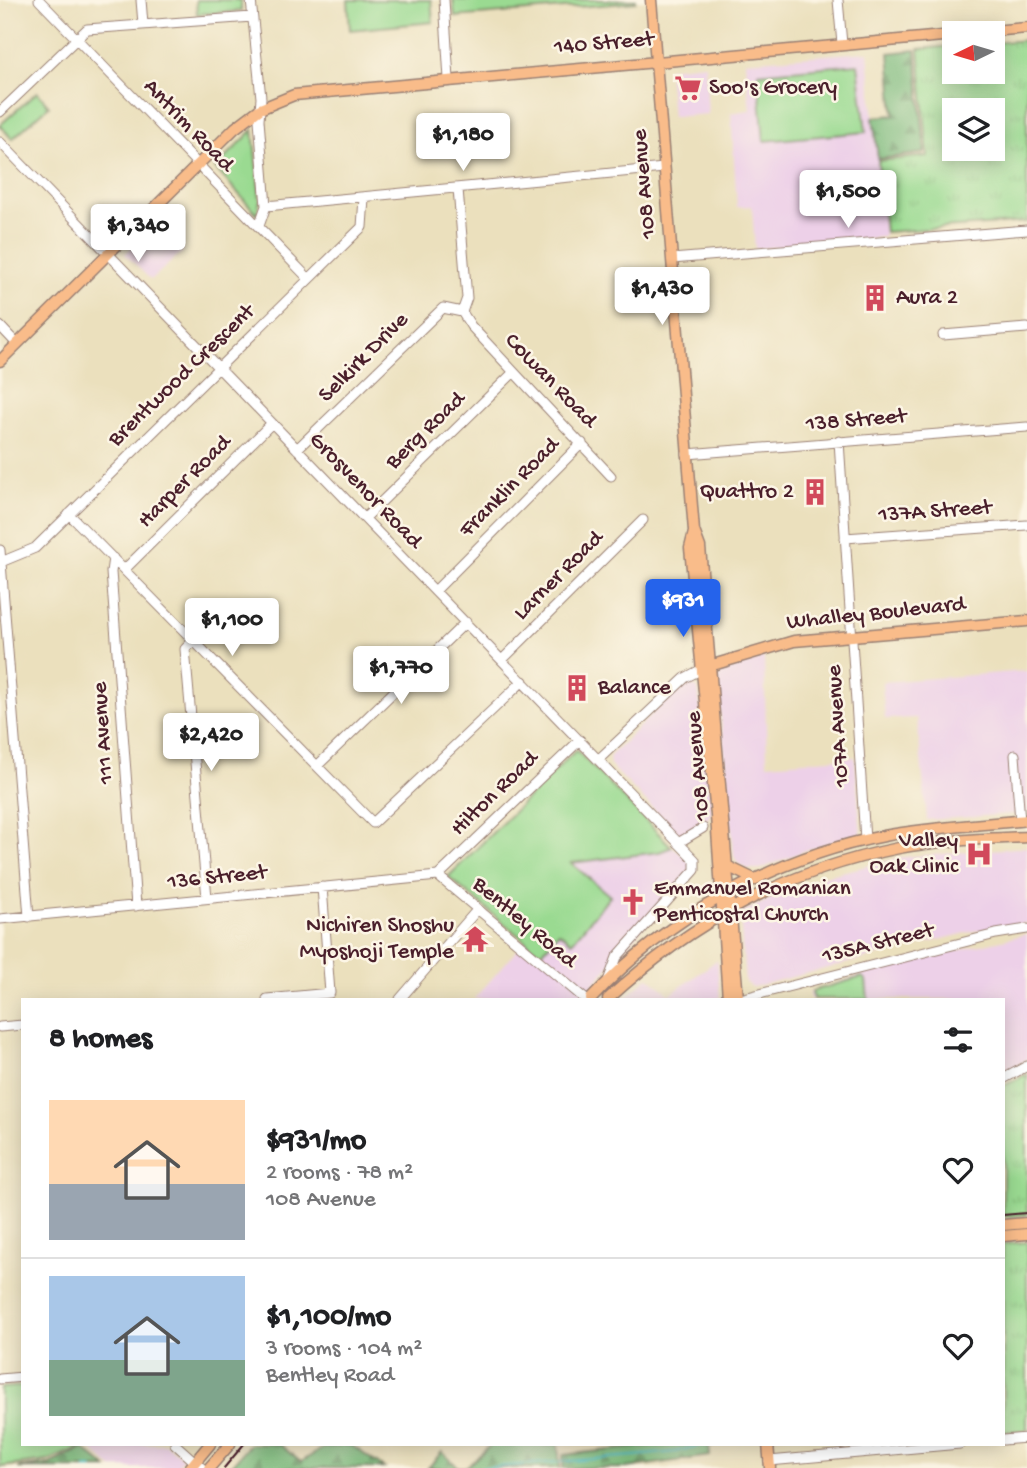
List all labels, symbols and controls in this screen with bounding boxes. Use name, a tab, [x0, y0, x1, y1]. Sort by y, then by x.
north arrow	[942, 21, 1004, 84]
map controls	[942, 21, 1005, 161]
street label: 140 Street	[552, 26, 657, 62]
supermarket icon: Soo's Grocery	[673, 73, 703, 103]
street label: Antrim Road	[137, 74, 240, 179]
place label: Soo's Grocery	[709, 75, 837, 102]
button: layers	[942, 98, 1005, 161]
pin: $1,180	[406, 114, 520, 173]
text: $1,180	[432, 122, 494, 149]
street label: 108 Avenue	[627, 127, 663, 241]
pin: $1,500	[791, 170, 905, 230]
text: $1,500	[815, 179, 881, 206]
pin: $1,340	[81, 204, 195, 264]
text: $1,340	[107, 213, 169, 240]
pin: $1,430	[605, 268, 719, 327]
text: $1,430	[631, 276, 693, 303]
building icon: Aura 2	[860, 283, 890, 313]
place label: Aura 2	[896, 285, 958, 312]
street label: Brentwood Crescent	[102, 298, 262, 454]
street label: Selkirk Drive	[313, 306, 416, 409]
street label: Cowan Road	[498, 328, 603, 435]
street label: Berg Road	[380, 385, 473, 476]
street label: 138 Street	[804, 403, 909, 439]
street label: Grosvenor Road	[303, 427, 428, 556]
street label: Harper Road	[133, 429, 238, 534]
street label: Franklin Road	[454, 431, 567, 544]
building icon: Quattro 2	[800, 477, 830, 507]
place label: Quattro 2	[699, 479, 794, 506]
street label: 137A Street	[876, 494, 994, 529]
street label: Larner Road	[508, 524, 611, 627]
pin: $931	[642, 580, 724, 639]
text: $931	[661, 588, 705, 615]
street label: Whalley Boulevard	[785, 591, 968, 637]
pin: $1,100	[175, 598, 289, 658]
text: $1,100	[201, 607, 263, 634]
pin: $1,770	[344, 646, 458, 706]
text: $1,770	[369, 655, 433, 682]
street label: 107A Avenue	[821, 663, 857, 789]
building icon: Balance	[562, 673, 592, 703]
place label: Balance	[597, 675, 672, 702]
street label: 111 Avenue	[87, 680, 121, 786]
street label: 108 Avenue	[681, 709, 717, 823]
pin: $2,420	[154, 714, 268, 773]
text: $2,420	[179, 722, 243, 749]
street label: Hilton Road	[446, 745, 545, 842]
place label: Valley Oak Clinic	[869, 828, 959, 881]
hospital icon: Valley Oak Clinic	[964, 839, 994, 869]
street label: 136 Street	[165, 859, 270, 897]
street label: Bentley Road	[466, 871, 583, 975]
place label: Emmanuel Romanian Penticostal Church	[653, 876, 851, 929]
church icon: Emmanuel Romanian Penticostal Church	[618, 887, 648, 917]
place label: Nichiren Shoshu Myoshoji Temple	[300, 913, 455, 966]
street label: 135A Street	[819, 917, 938, 971]
temple icon: Nichiren Shoshu Myoshoji Temple	[460, 924, 490, 954]
icon: filters	[939, 1021, 977, 1059]
text: 8 homes	[49, 1023, 152, 1058]
text: $931/mo	[266, 1125, 366, 1160]
icon: home	[105, 1128, 189, 1212]
icon: heart	[939, 1151, 977, 1189]
text: 2 rooms · 78 m²	[266, 1160, 413, 1187]
text: 108 Avenue	[266, 1187, 376, 1214]
text: $1,100/mo	[266, 1301, 391, 1336]
icon: home	[105, 1304, 189, 1388]
icon: heart	[939, 1327, 977, 1365]
text: 3 rooms · 104 m²	[266, 1336, 422, 1363]
text: Bentley Road	[266, 1363, 394, 1390]

